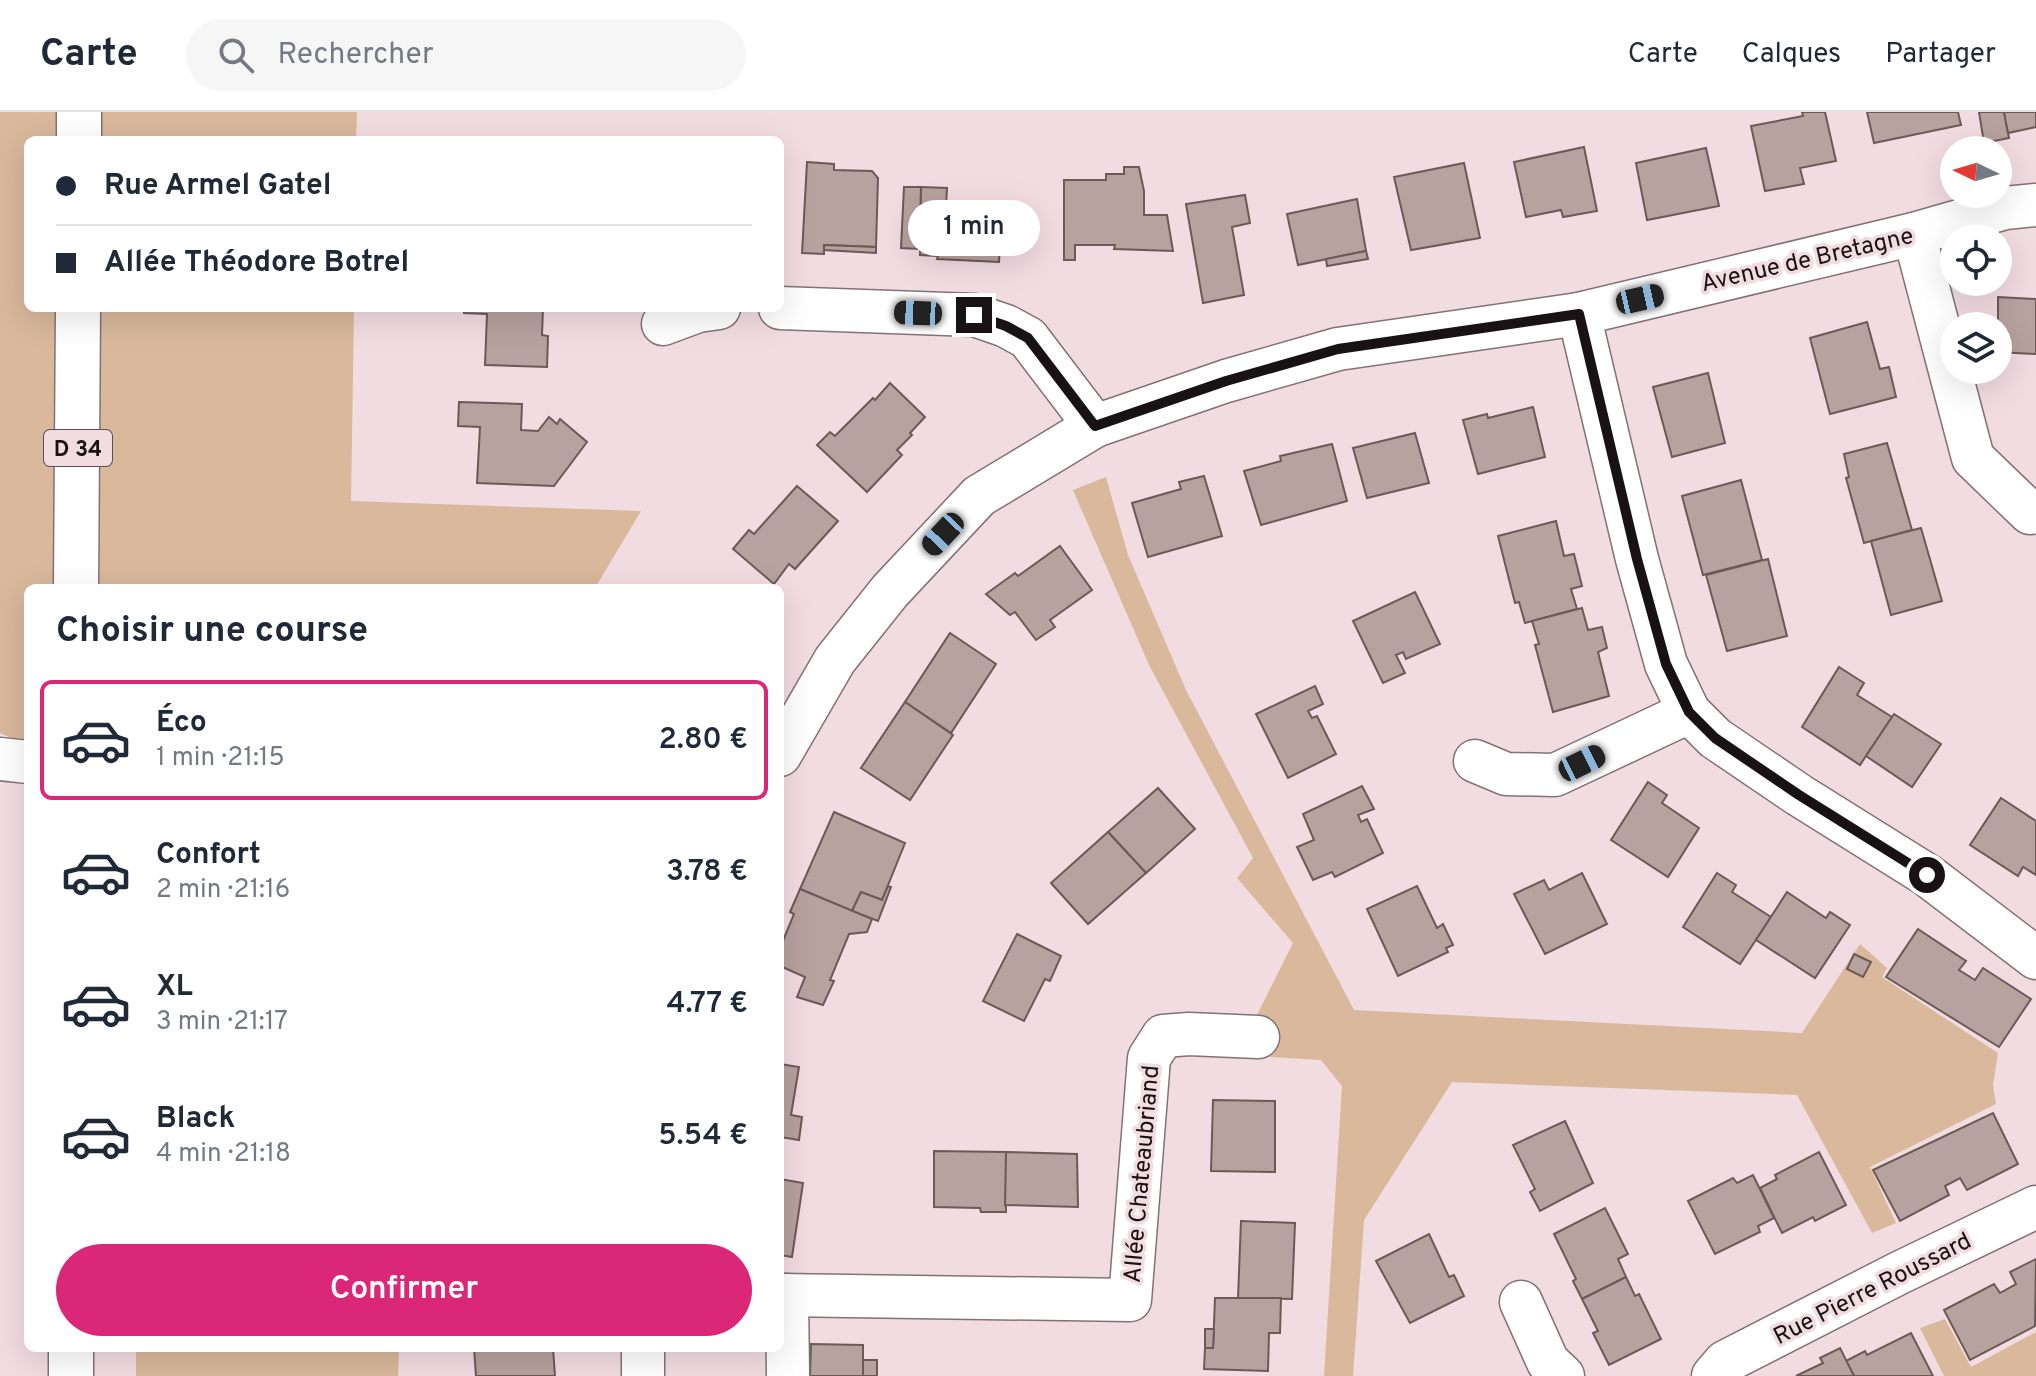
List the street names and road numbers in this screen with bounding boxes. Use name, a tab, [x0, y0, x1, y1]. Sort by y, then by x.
street label: Avenue de Bretagne	[1698, 222, 1917, 300]
road number: D 34	[44, 430, 112, 466]
street label: Allée Chateaubriand	[1119, 1064, 1167, 1284]
street label: Rue Pierre Roussard	[1769, 1227, 1977, 1353]

